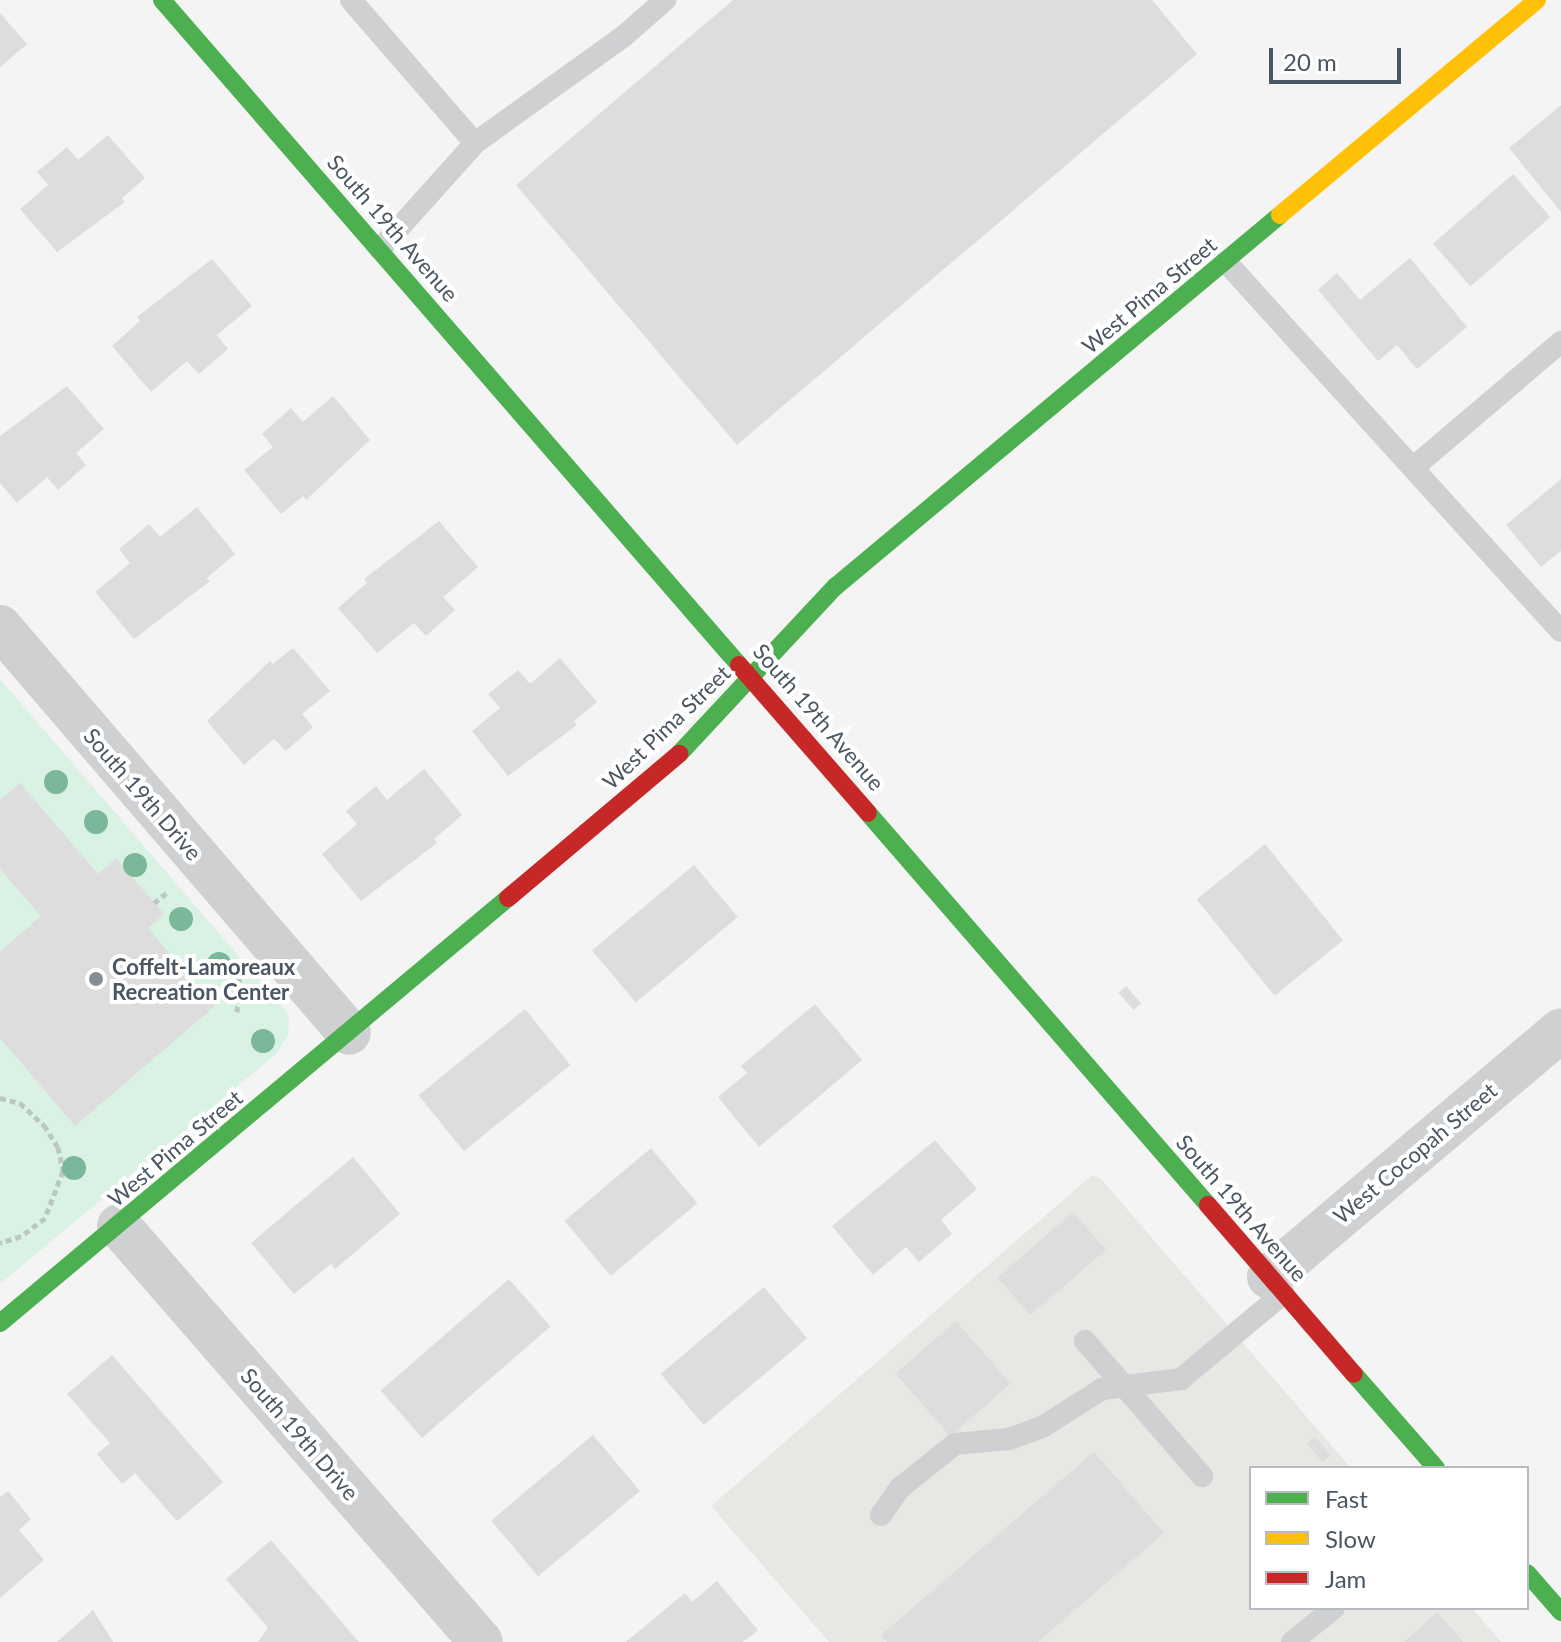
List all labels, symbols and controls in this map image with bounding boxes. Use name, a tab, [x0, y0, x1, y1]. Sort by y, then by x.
scale bar	[1273, 32, 1405, 82]
text: 20 m	[1283, 47, 1337, 76]
street label: South 19th Avenue	[322, 149, 464, 307]
street label: West Pima Street	[1076, 231, 1222, 359]
street label: South 19th Avenue	[748, 638, 890, 796]
street label: West Pima Street	[597, 659, 735, 795]
street label: South 19th Drive	[79, 723, 207, 865]
place label: Coffelt-Lamoreaux Recreation Center	[112, 953, 295, 1004]
marker: Coffelt-Lamoreaux Recreation Center	[87, 970, 105, 988]
street label: West Cocopah Street	[1328, 1077, 1502, 1229]
street label: West Pima Street	[102, 1084, 248, 1212]
street label: South 19th Avenue	[1171, 1129, 1313, 1287]
street label: South 19th Drive	[236, 1363, 364, 1505]
legend	[1249, 1466, 1529, 1610]
text: Fast	[1325, 1484, 1368, 1513]
text: Slow	[1325, 1524, 1376, 1553]
text: Jam	[1325, 1564, 1366, 1593]

